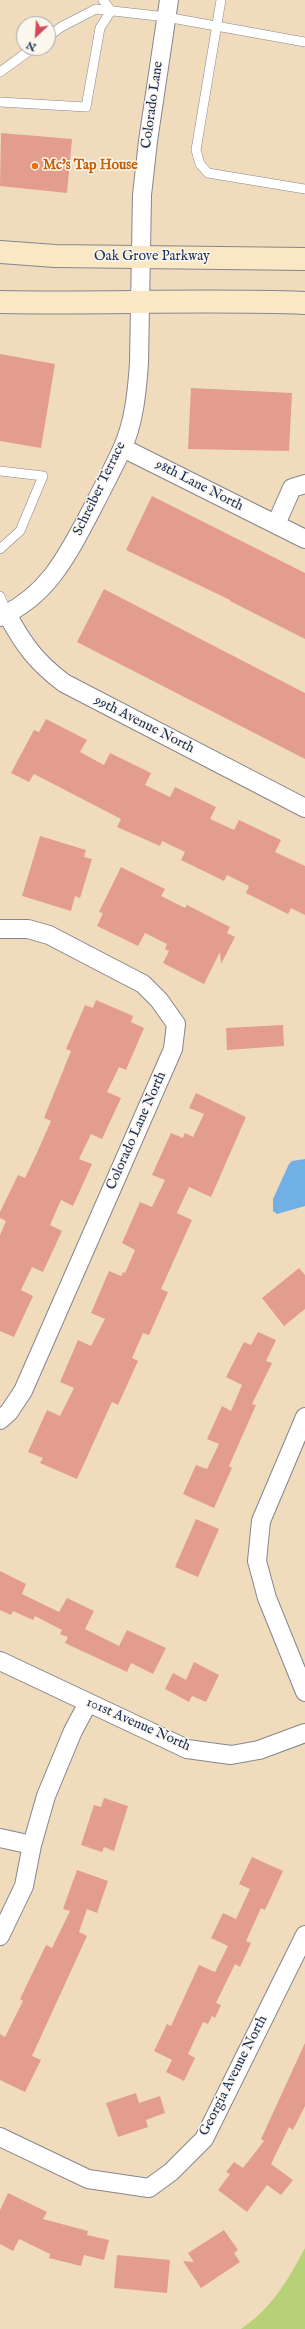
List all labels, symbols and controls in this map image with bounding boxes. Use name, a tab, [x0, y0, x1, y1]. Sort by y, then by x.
north arrow	[16, 16, 56, 56]
text: N	[24, 38, 39, 54]
street label: Colorado Lane	[139, 60, 167, 150]
place label: Mc's Tap House	[43, 158, 138, 174]
marker: Mc's Tap House	[30, 161, 40, 171]
street label: Oak Grove Parkway	[94, 249, 210, 265]
street label: Schreiber Terrace	[70, 439, 130, 539]
street label: 98th Lane North	[152, 457, 246, 515]
street label: 99th Avenue North	[91, 693, 197, 757]
street label: Colorado Lane North	[103, 1069, 171, 1193]
street label: 101st Avenue North	[83, 1694, 193, 1756]
street label: Georgia Avenue North	[196, 2013, 272, 2139]

